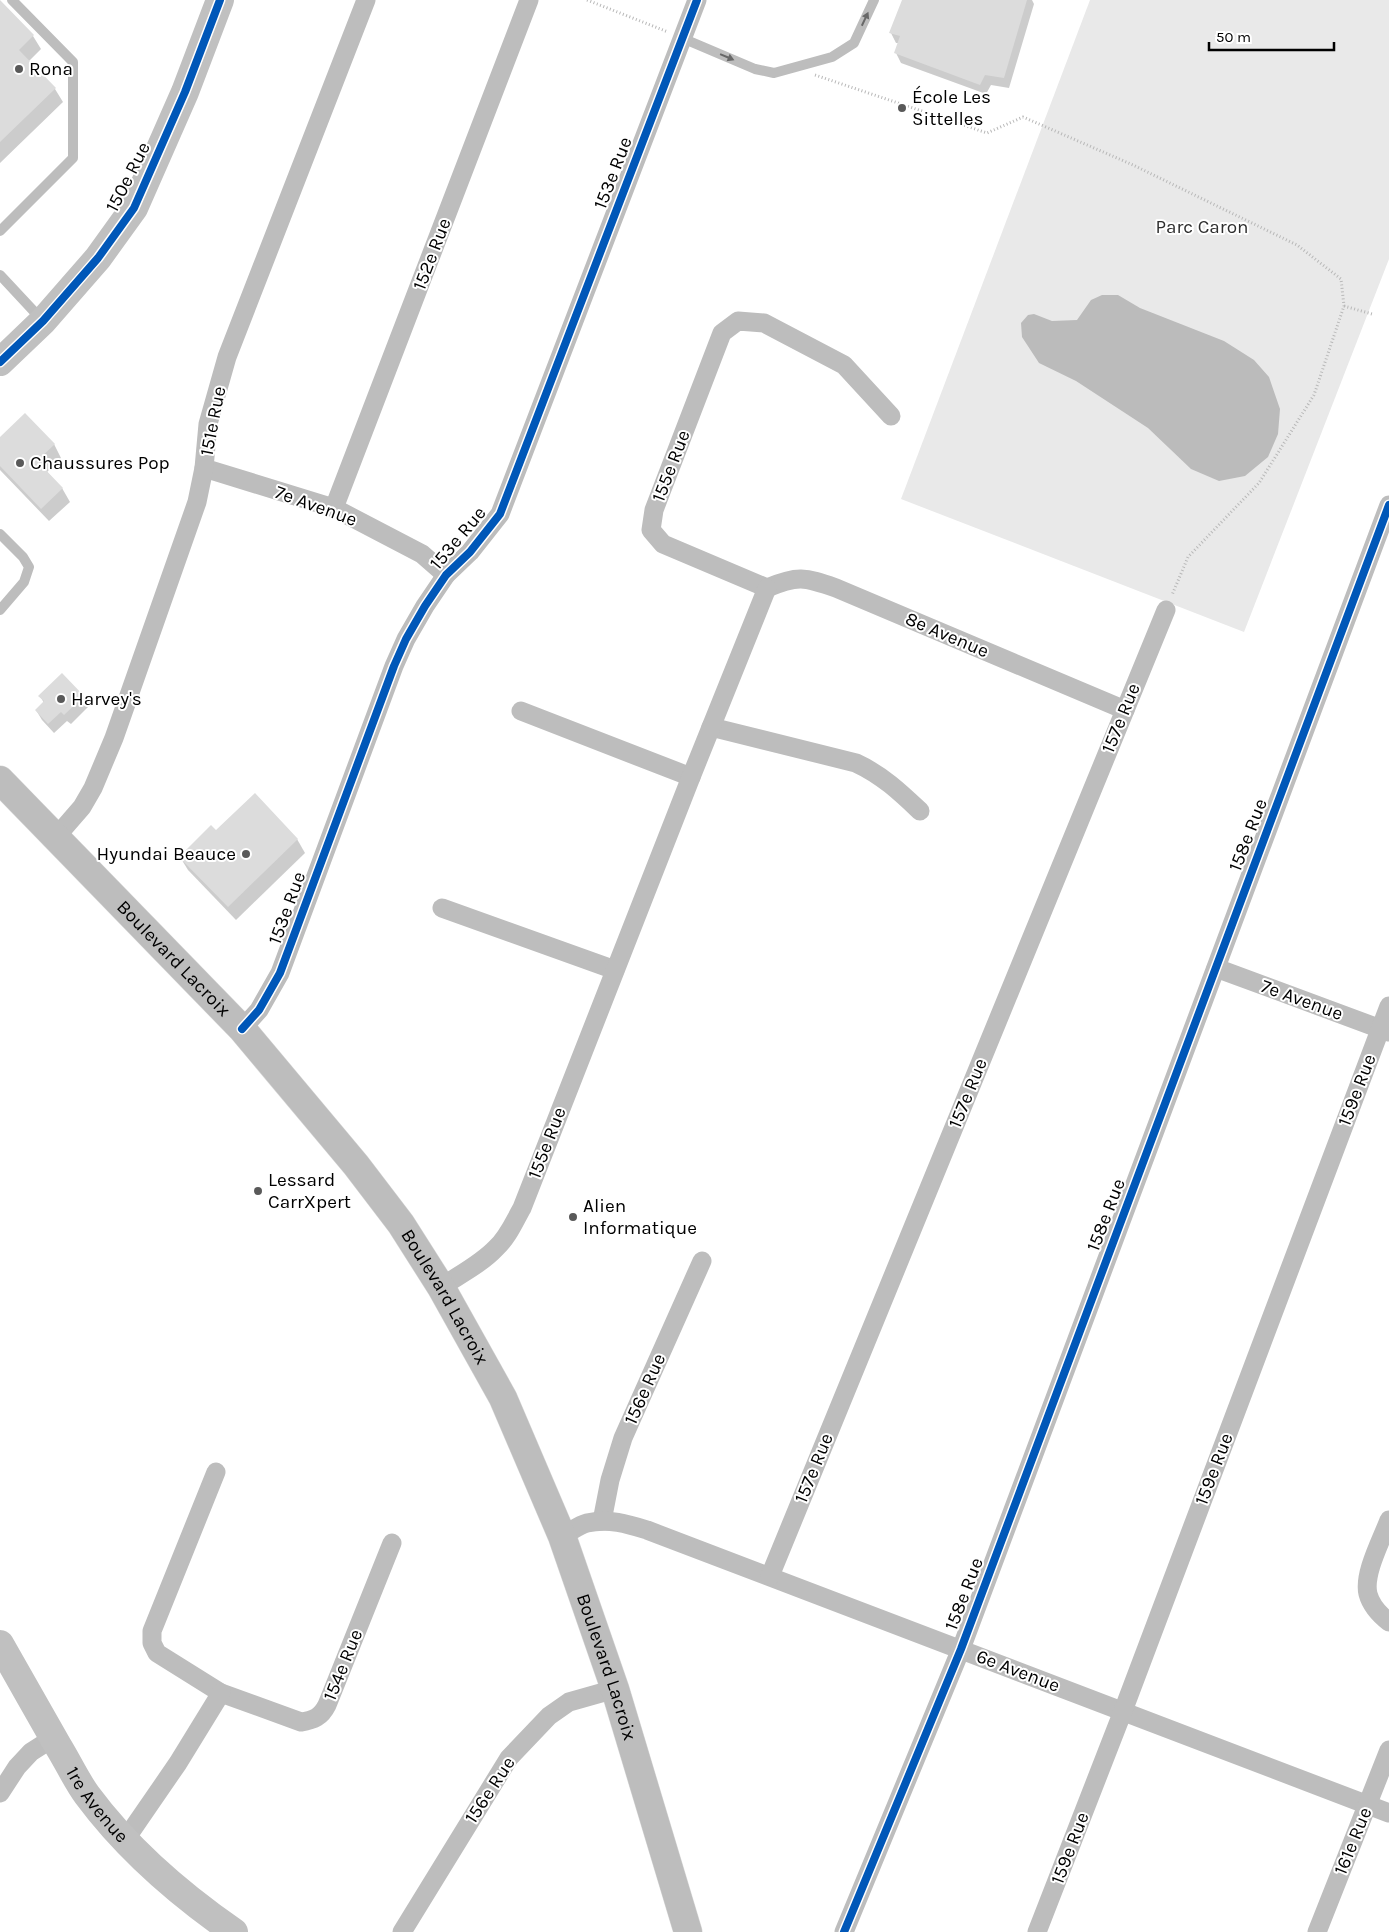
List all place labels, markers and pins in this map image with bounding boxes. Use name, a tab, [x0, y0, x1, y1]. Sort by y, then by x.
place label: Rona	[29, 58, 73, 80]
marker: Rona	[13, 63, 25, 75]
place label: École Les Sittelles	[912, 85, 991, 130]
marker: École Les Sittelles	[896, 102, 908, 114]
place label: Chaussures Pop	[30, 452, 170, 474]
marker: Chaussures Pop	[14, 457, 26, 469]
place label: Harvey's	[71, 688, 142, 710]
marker: Harvey's	[55, 693, 67, 705]
place label: Hyundai Beauce	[97, 843, 236, 865]
marker: Hyundai Beauce	[240, 848, 252, 860]
place label: Lessard CarrXpert	[268, 1169, 351, 1213]
marker: Lessard CarrXpert	[252, 1185, 264, 1197]
place label: Alien Informatique	[583, 1195, 697, 1239]
marker: Alien Informatique	[567, 1211, 579, 1223]

